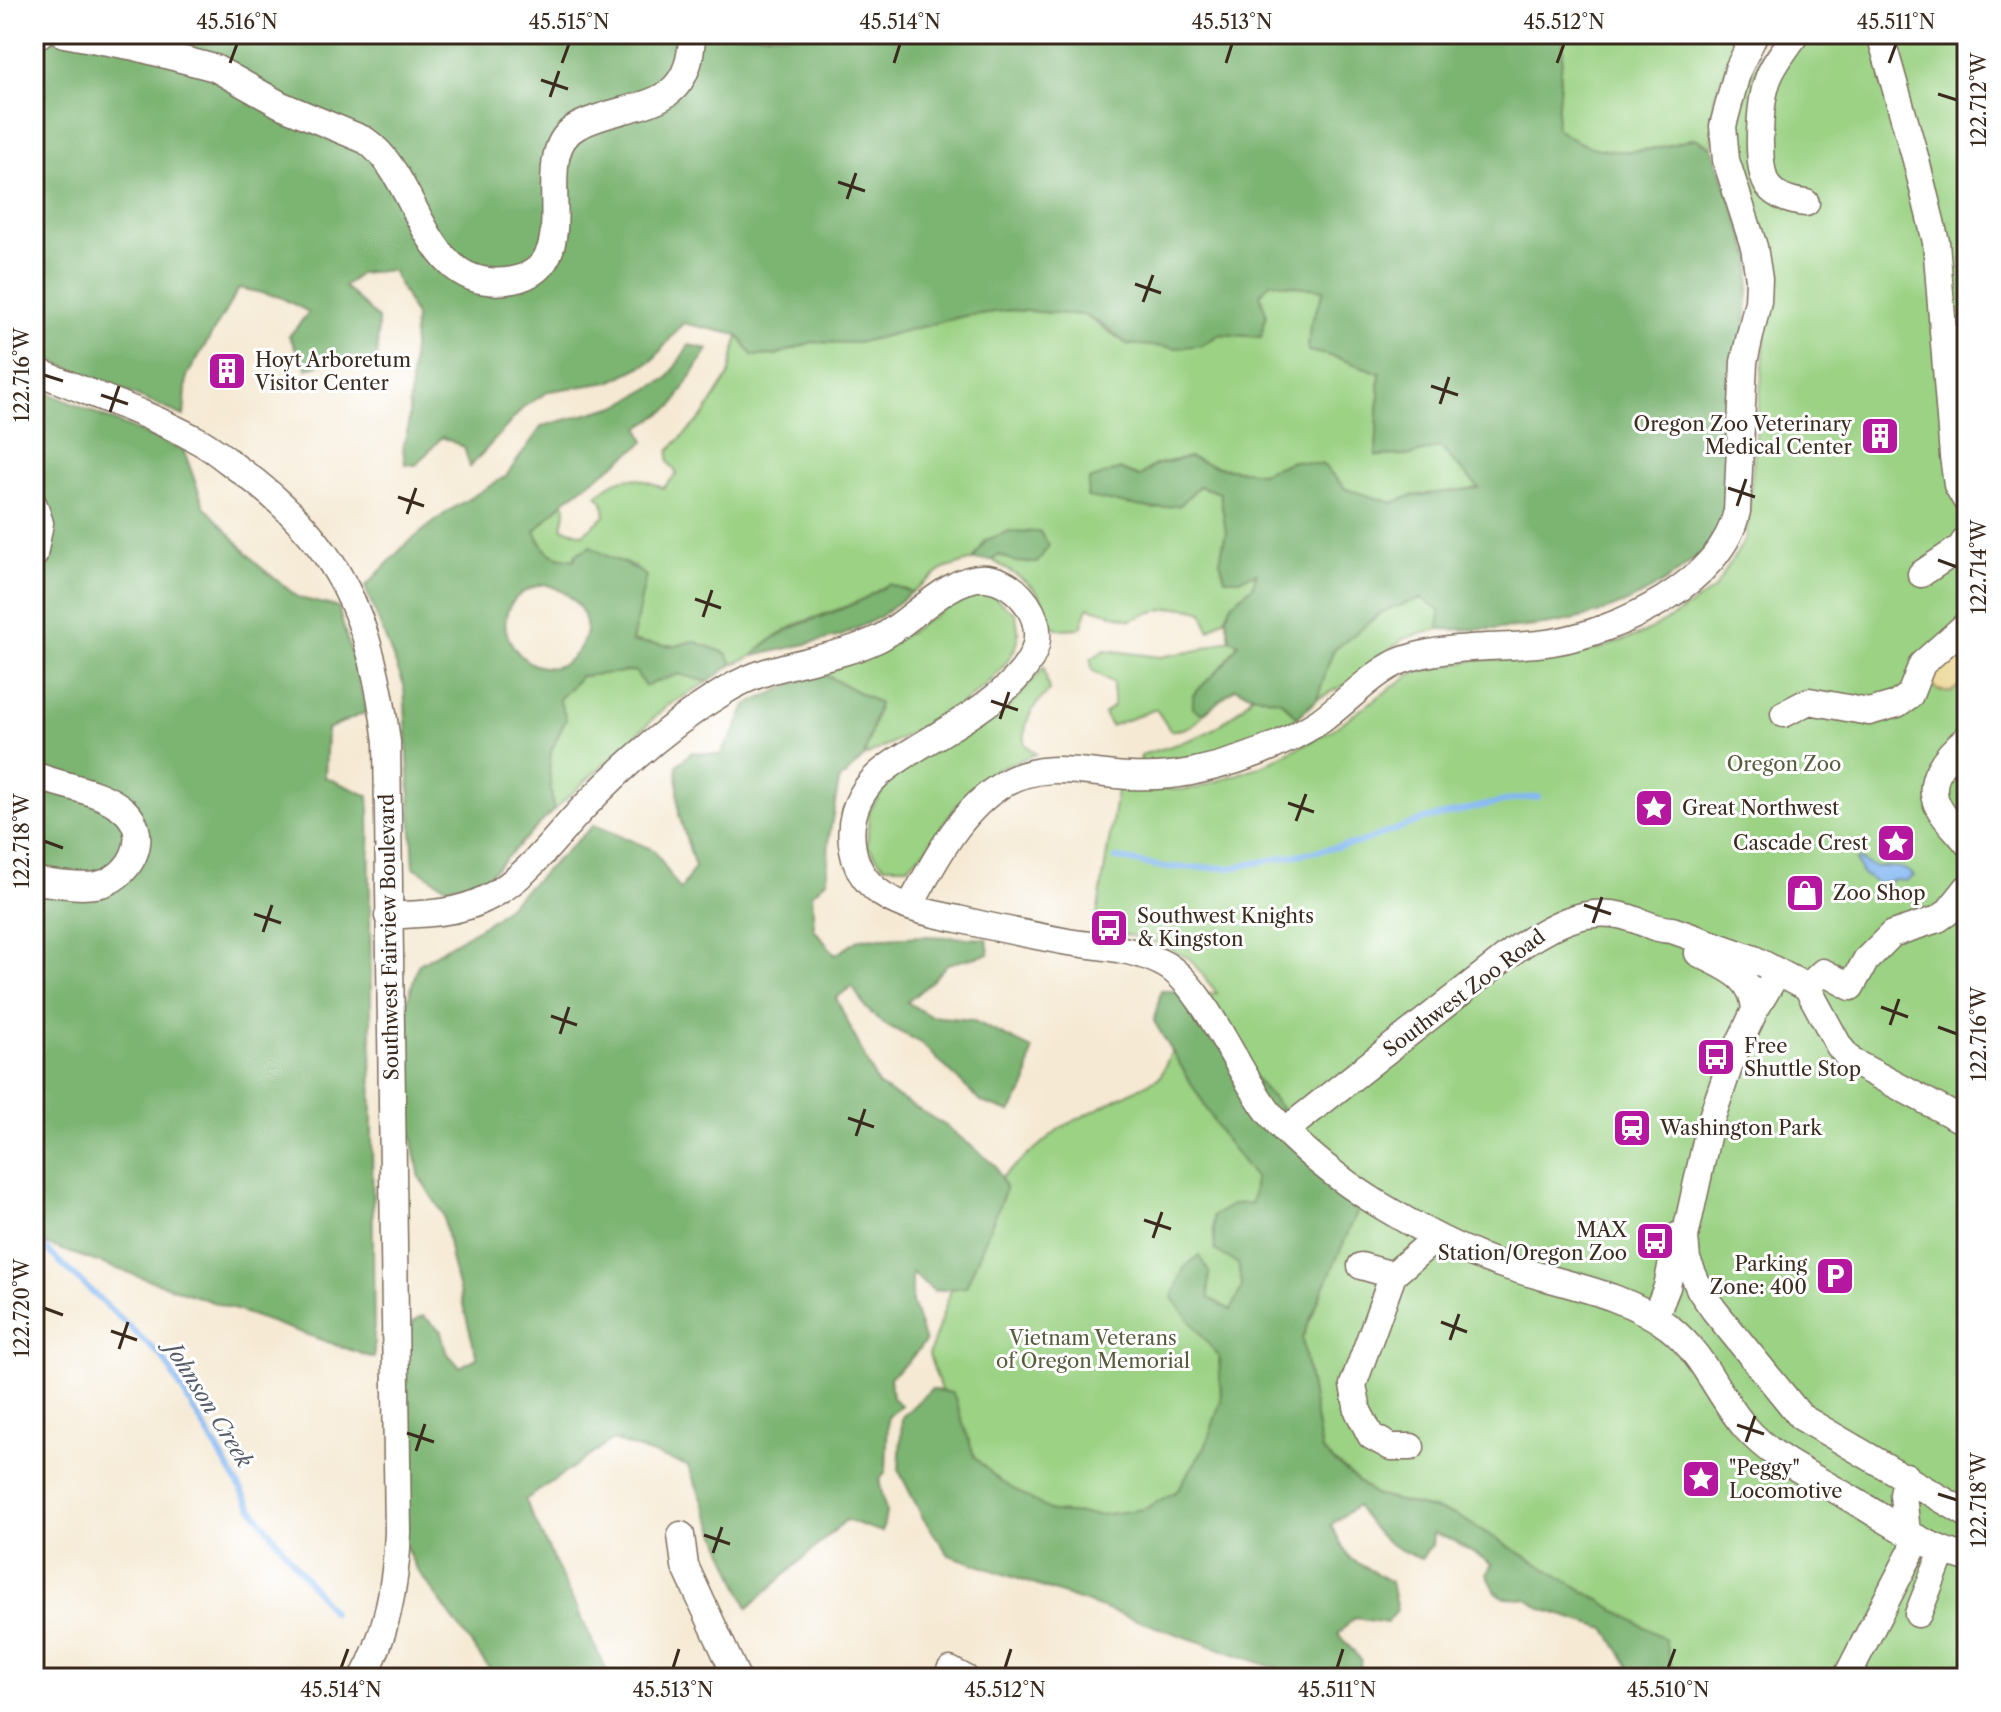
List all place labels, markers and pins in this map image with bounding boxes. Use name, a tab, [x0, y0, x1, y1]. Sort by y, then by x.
place label: Hoyt Arboretum Visitor Center	[254, 348, 411, 395]
building icon: Hoyt Arboretum Visitor Center	[206, 350, 248, 392]
place label: Oregon Zoo Veterinary Medical Center	[1634, 412, 1853, 459]
building icon: Oregon Zoo Veterinary Medical Center	[1859, 415, 1901, 457]
place icon: Great Northwest	[1633, 787, 1675, 829]
place label: Great Northwest	[1682, 796, 1839, 820]
place icon: Cascade Crest	[1875, 822, 1917, 864]
place label: Cascade Crest	[1733, 831, 1868, 855]
shop icon: Zoo Shop	[1784, 872, 1826, 914]
place label: Zoo Shop	[1833, 881, 1925, 905]
place label: Southwest Knights & Kingston	[1137, 904, 1314, 951]
bus stop icon: Southwest Knights & Kingston	[1088, 907, 1130, 949]
place label: Free Shuttle Stop	[1744, 1034, 1861, 1081]
bus stop icon: Free Shuttle Stop	[1695, 1036, 1737, 1078]
station icon: Washington Park	[1611, 1107, 1653, 1149]
place label: Washington Park	[1659, 1116, 1823, 1140]
place label: MAX Station/Oregon Zoo	[1438, 1218, 1627, 1265]
bus stop icon: MAX Station/Oregon Zoo	[1634, 1220, 1676, 1262]
place label: Parking Zone: 400	[1710, 1252, 1807, 1299]
parking icon: Parking Zone: 400	[1814, 1255, 1856, 1297]
place label: "Peggy" Locomotive	[1729, 1456, 1842, 1503]
place icon: "Peggy" Locomotive	[1680, 1458, 1722, 1500]

